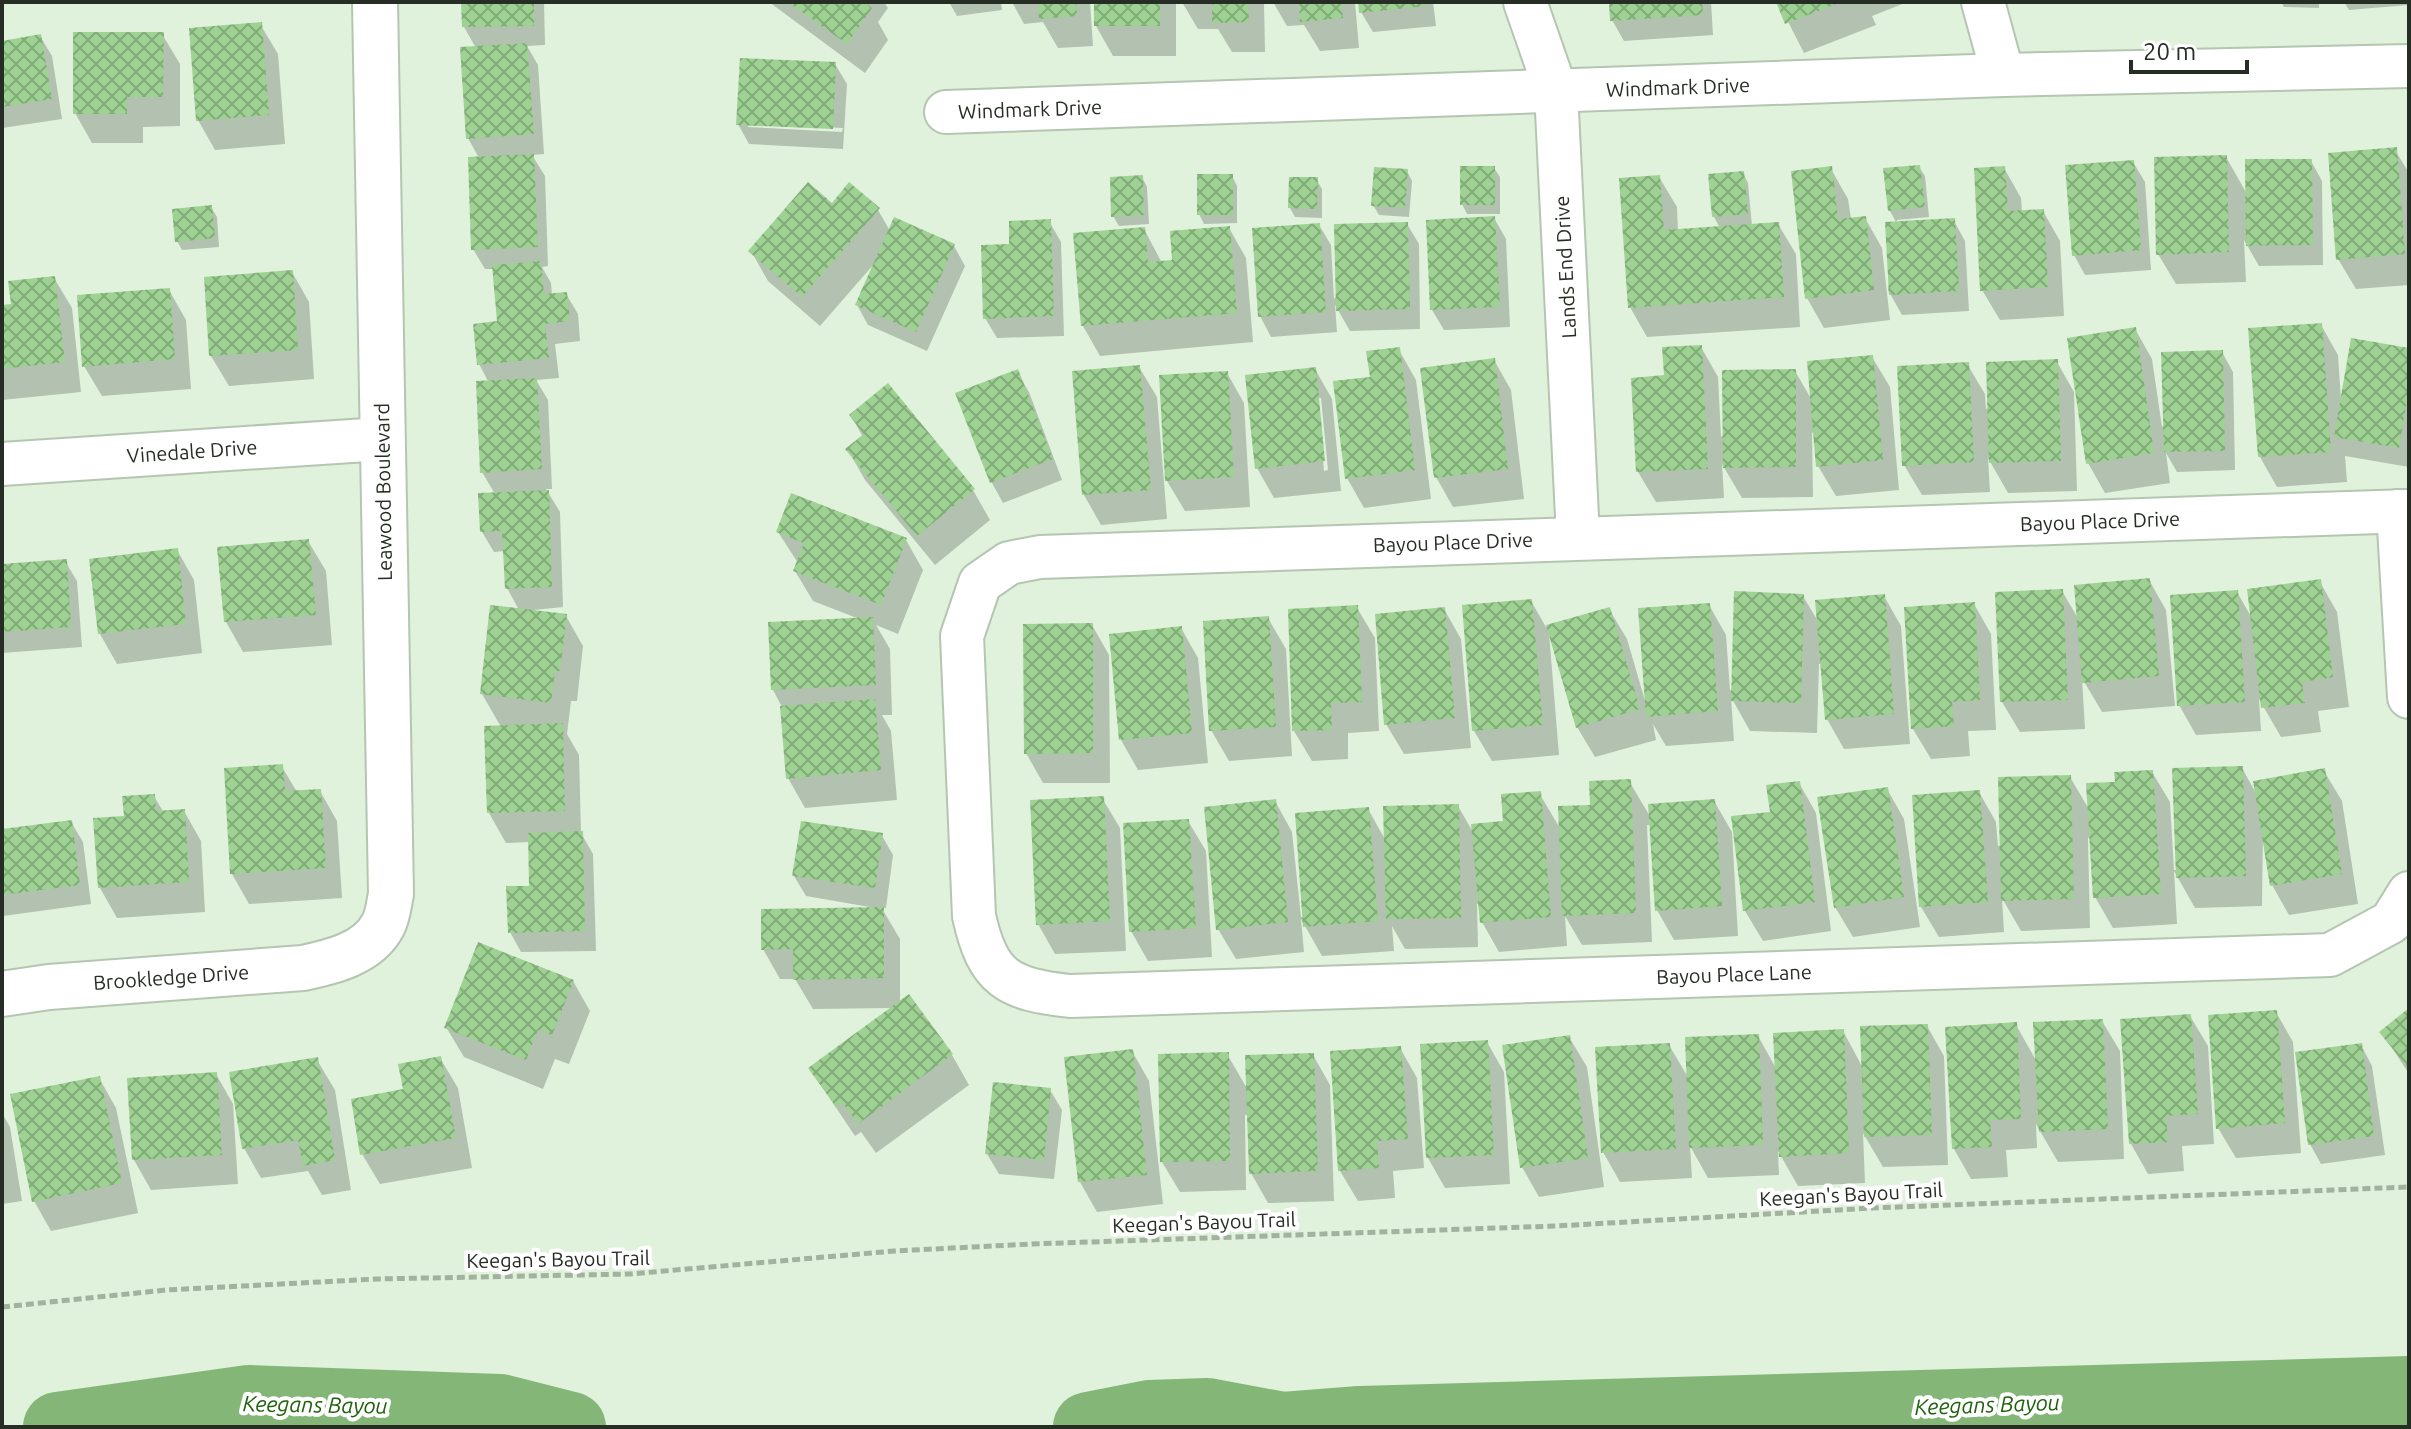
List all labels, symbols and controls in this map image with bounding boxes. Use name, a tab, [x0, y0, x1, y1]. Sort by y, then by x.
scale bar	[2131, 24, 2247, 74]
text: 20 m	[2143, 38, 2196, 65]
street label: Windmark Drive	[1606, 73, 1750, 101]
street label: Windmark Drive	[958, 95, 1102, 123]
street label: Lands End Drive	[1550, 195, 1580, 339]
street label: Leawood Boulevard	[370, 403, 396, 581]
street label: Vinedale Drive	[126, 435, 258, 467]
street label: Bayou Place Drive	[2020, 507, 2180, 535]
street label: Bayou Place Drive	[1373, 528, 1533, 556]
street label: Brookledge Drive	[92, 960, 250, 994]
street label: Bayou Place Lane	[1656, 960, 1812, 988]
street label: Keegan's Bayou Trail	[1759, 1178, 1943, 1210]
street label: Keegan's Bayou Trail	[1112, 1207, 1296, 1237]
street label: Keegan's Bayou Trail	[466, 1246, 650, 1272]
water label: Keegans Bayou	[1914, 1389, 2060, 1419]
water label: Keegans Bayou	[242, 1390, 388, 1418]

